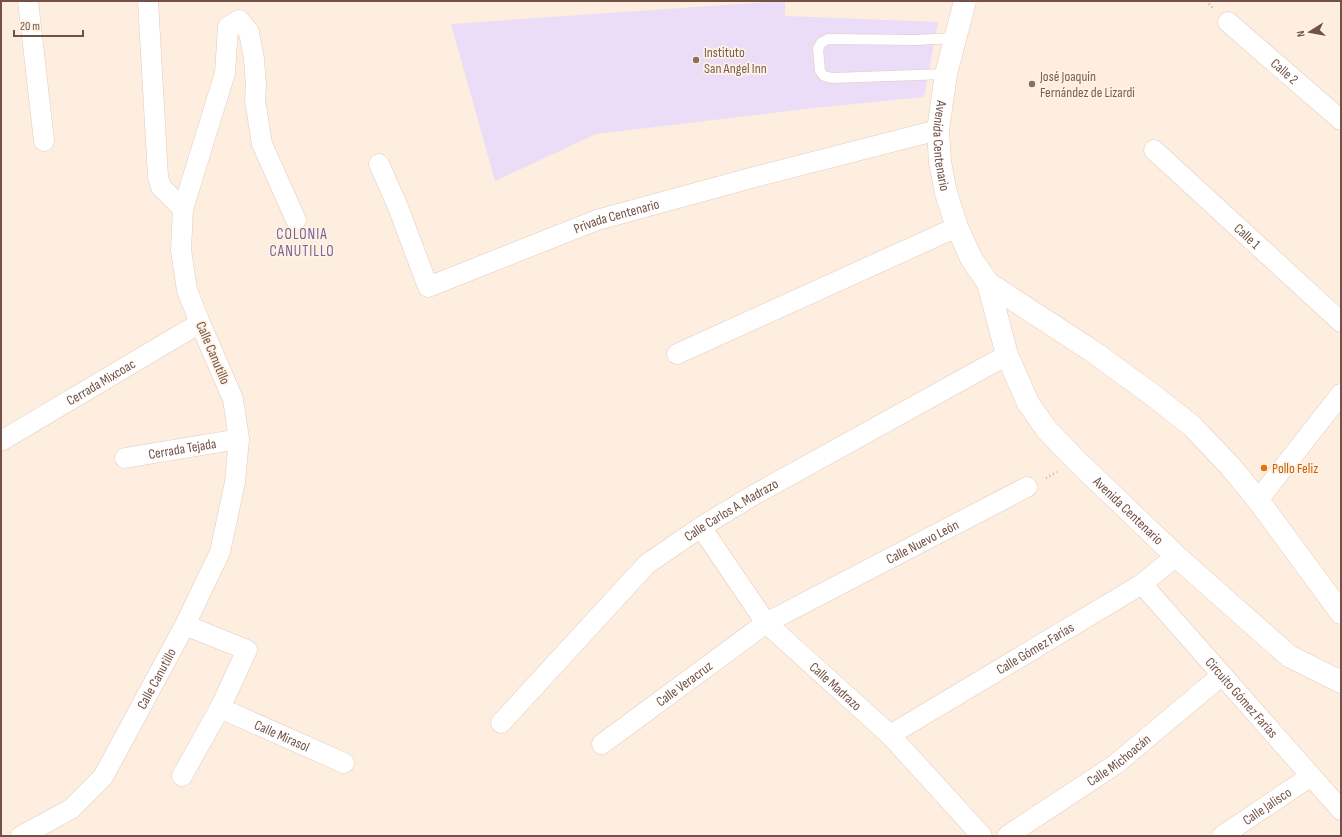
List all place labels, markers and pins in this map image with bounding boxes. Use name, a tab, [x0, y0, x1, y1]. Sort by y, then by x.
place label: Instituto San Angel Inn	[704, 44, 767, 77]
marker: Instituto San Angel Inn	[691, 55, 701, 65]
place label: José Joaquín Fernández de Lizardi	[1039, 68, 1135, 101]
marker: José Joaquín Fernández de Lizardi	[1027, 79, 1037, 89]
place label: Pollo Feliz	[1272, 460, 1318, 477]
marker: Pollo Feliz	[1259, 463, 1269, 473]

